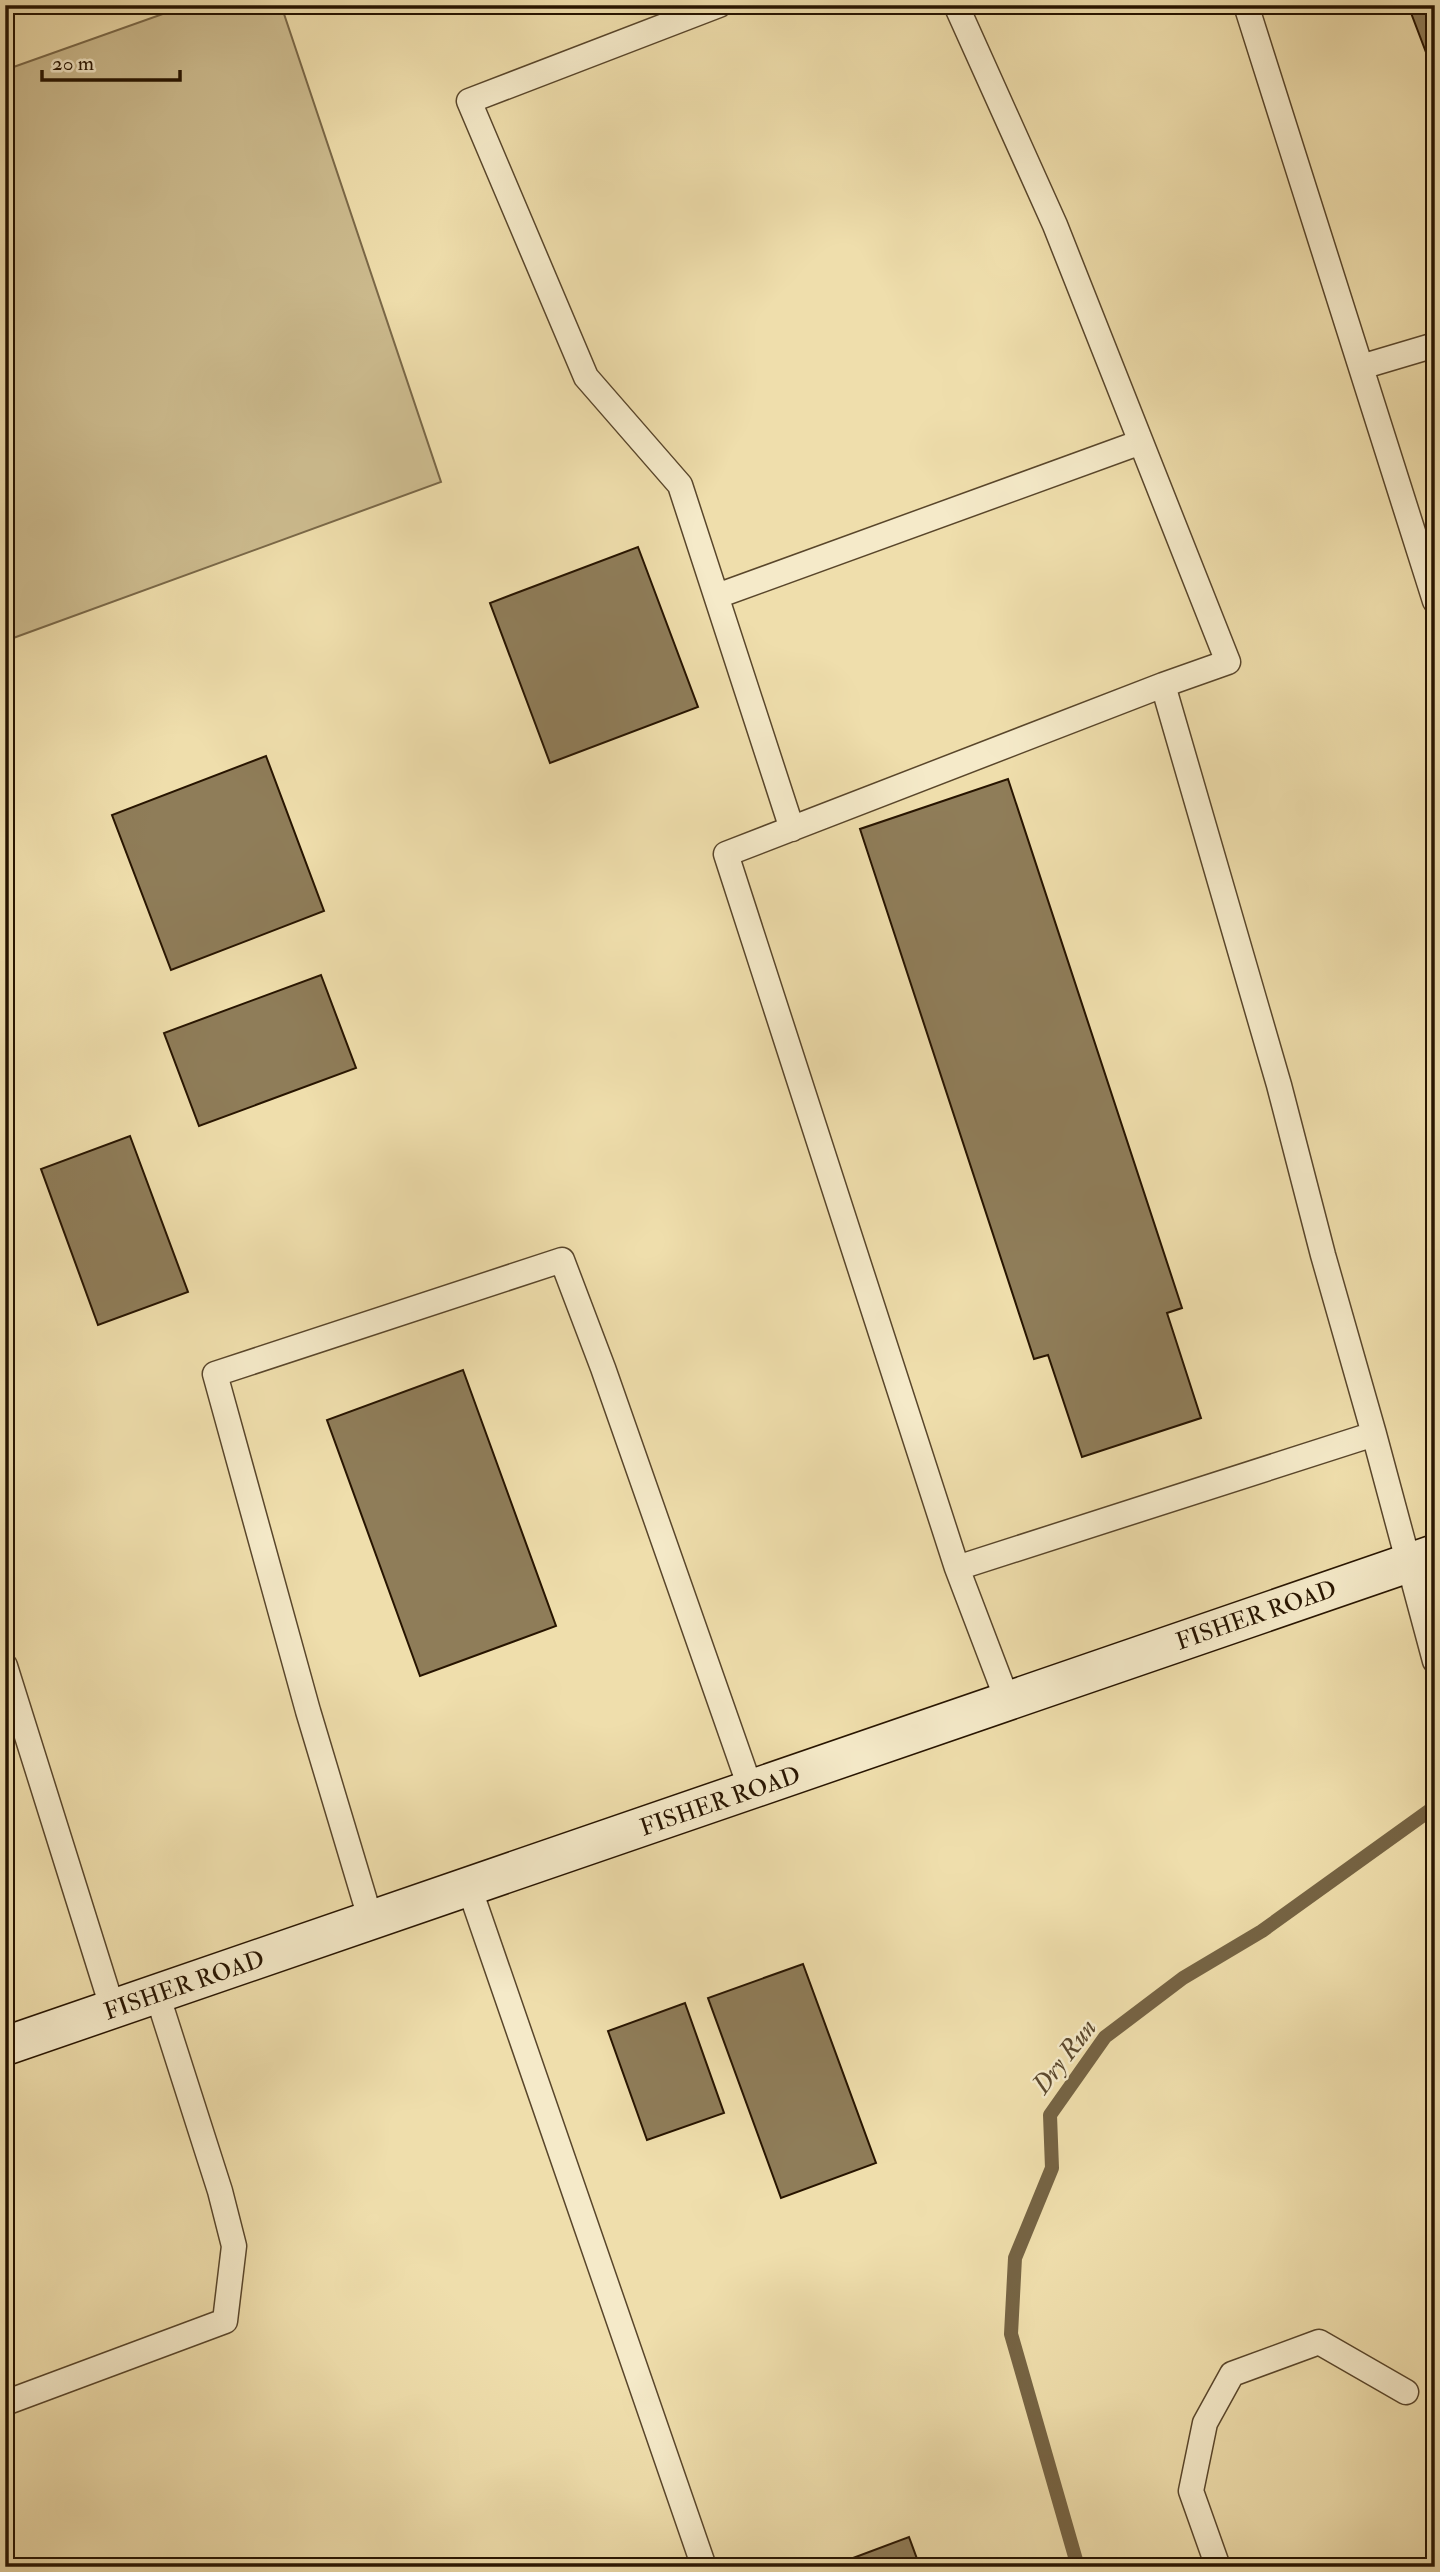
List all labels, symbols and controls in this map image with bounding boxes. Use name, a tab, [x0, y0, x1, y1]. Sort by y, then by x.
scale bar	[42, 38, 180, 82]
text: 20 m	[52, 50, 94, 77]
street label: FISHER ROAD	[1172, 1573, 1341, 1657]
street label: FISHER ROAD	[636, 1759, 805, 1843]
street label: FISHER ROAD	[100, 1943, 269, 2027]
water label: Dry Run	[1025, 2013, 1104, 2101]

